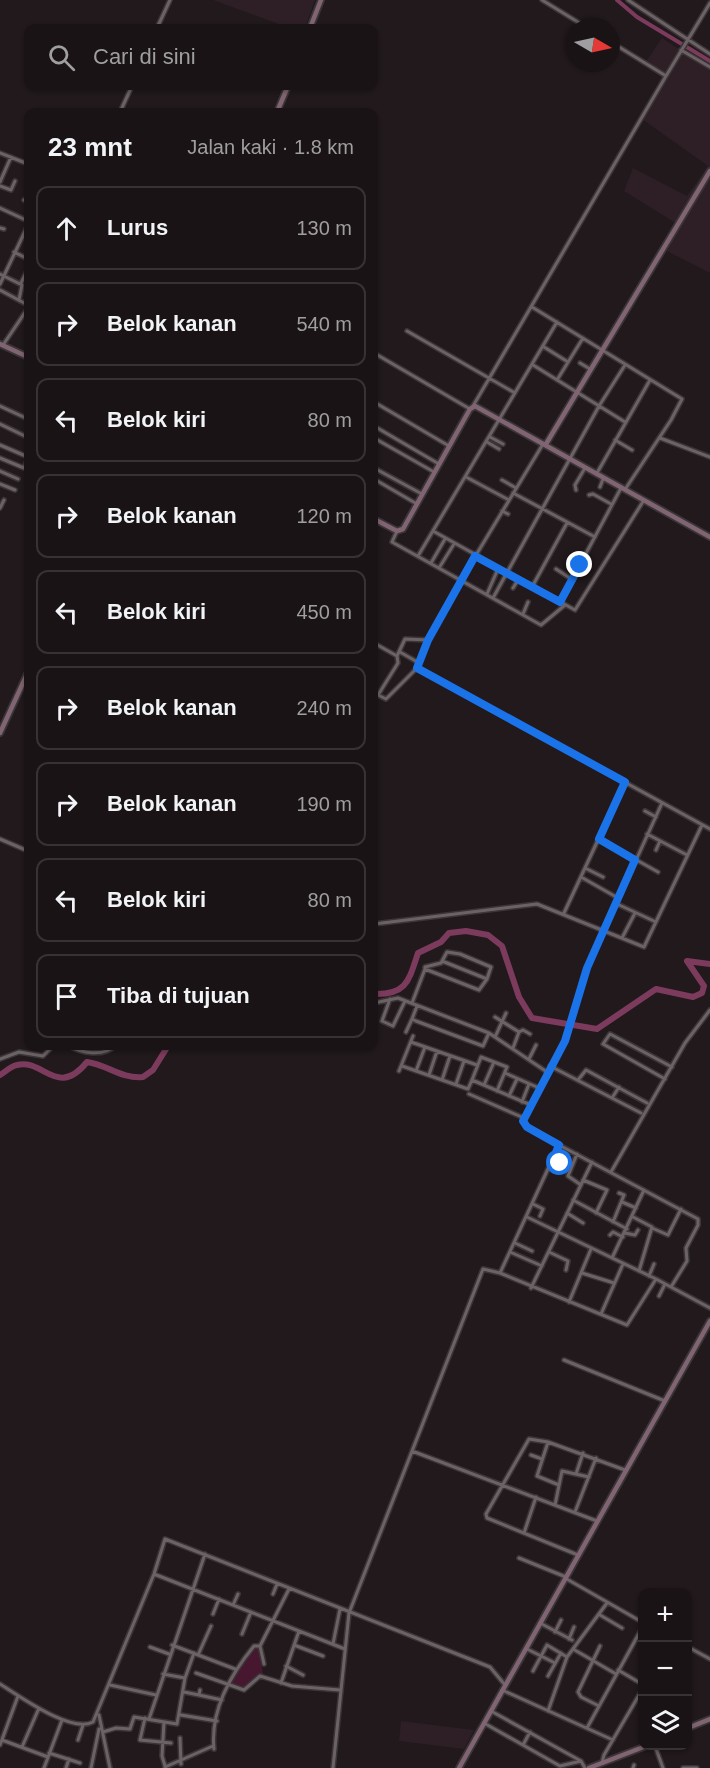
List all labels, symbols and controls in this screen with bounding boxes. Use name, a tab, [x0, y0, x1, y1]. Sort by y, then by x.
north arrow	[566, 18, 620, 72]
search box	[24, 24, 378, 90]
icon: search	[45, 41, 78, 74]
text: Cari di sini	[93, 44, 196, 69]
text: 23 mnt	[48, 132, 132, 162]
text: Jalan kaki · 1.8 km	[187, 136, 354, 158]
icon: ahead	[50, 212, 83, 245]
text: Lurus	[107, 215, 168, 240]
text: 130 m	[296, 217, 352, 239]
icon: right	[50, 308, 83, 341]
text: Belok kanan	[107, 311, 237, 336]
text: 540 m	[296, 313, 352, 335]
icon: left	[50, 404, 83, 437]
text: Belok kiri	[107, 407, 206, 432]
text: 80 m	[308, 409, 352, 431]
icon: right	[50, 500, 83, 533]
text: Belok kanan	[107, 503, 237, 528]
text: 120 m	[296, 505, 352, 527]
route end	[566, 551, 592, 577]
icon: left	[50, 596, 83, 629]
text: Belok kiri	[107, 599, 206, 624]
text: 450 m	[296, 601, 352, 623]
icon: right	[50, 692, 83, 725]
text: Belok kanan	[107, 695, 237, 720]
text: 240 m	[296, 697, 352, 719]
icon: right	[50, 788, 83, 821]
text: Belok kanan	[107, 791, 237, 816]
text: 190 m	[296, 793, 352, 815]
icon: left	[50, 884, 83, 917]
text: Belok kiri	[107, 887, 206, 912]
text: 80 m	[308, 889, 352, 911]
icon: arrive	[50, 980, 83, 1013]
text: Tiba di tujuan	[107, 983, 250, 1008]
route start	[546, 1149, 572, 1175]
map controls	[638, 1588, 692, 1750]
button: +	[638, 1588, 692, 1642]
button: −	[638, 1642, 692, 1696]
button: layers	[638, 1696, 692, 1750]

